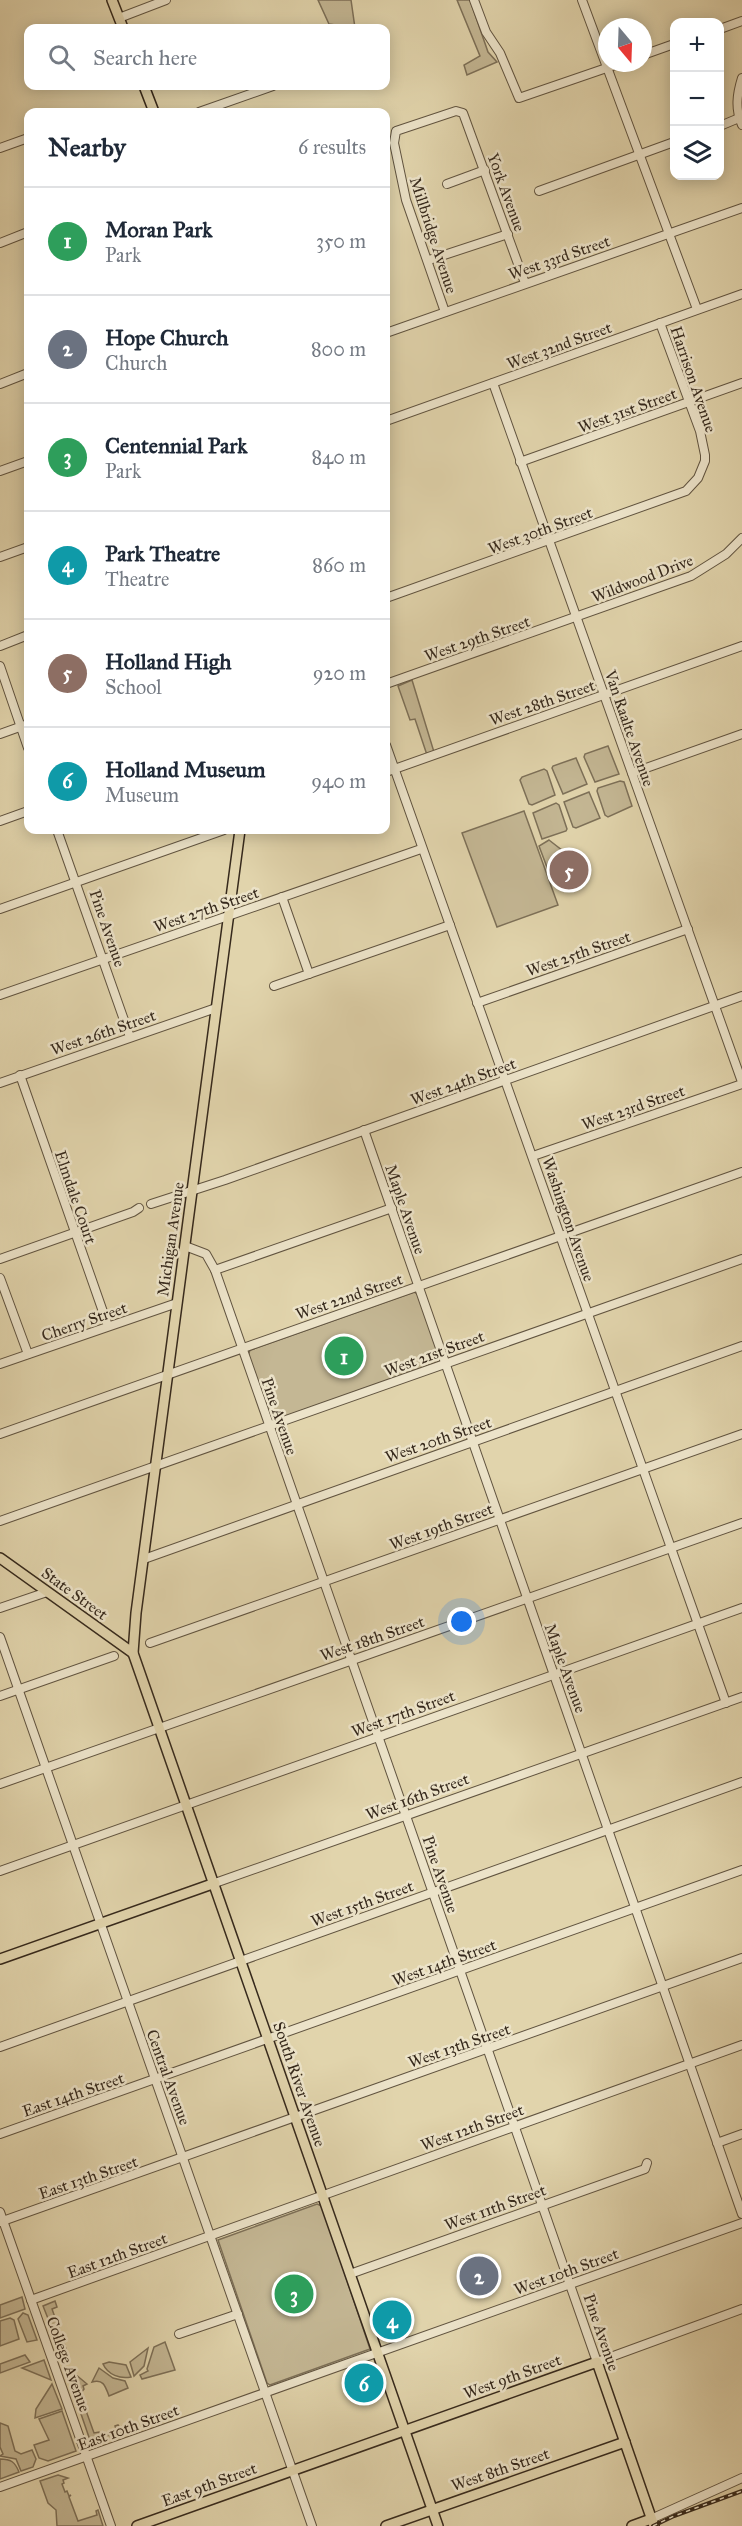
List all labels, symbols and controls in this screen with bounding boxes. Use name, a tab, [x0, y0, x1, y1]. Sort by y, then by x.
north arrow	[598, 18, 652, 72]
map controls	[670, 18, 724, 180]
button: +	[670, 18, 724, 72]
search box	[24, 24, 390, 90]
icon: search	[45, 41, 78, 74]
text: Search here	[93, 44, 197, 71]
button: −	[670, 72, 724, 126]
button: layers	[670, 126, 724, 180]
text: Nearby	[48, 131, 126, 163]
text: 6 results	[298, 135, 366, 159]
street label: York Avenue	[484, 150, 530, 234]
street label: Millbridge Avenue	[405, 175, 461, 296]
text: Moran Park	[105, 216, 213, 243]
text: 1	[64, 229, 71, 253]
text: 350 m	[316, 229, 366, 253]
street label: West 33rd Street	[506, 231, 613, 284]
text: Park	[105, 243, 141, 267]
street label: West 32nd Street	[504, 318, 615, 373]
text: Hope Church	[105, 324, 228, 351]
street label: Harrison Avenue	[666, 324, 721, 435]
text: 2	[63, 337, 72, 361]
text: 800 m	[311, 337, 366, 361]
text: Church	[105, 351, 167, 375]
street label: West 31st Street	[575, 384, 679, 437]
text: Centennial Park	[105, 432, 248, 459]
text: 3	[64, 445, 72, 469]
text: 840 m	[311, 445, 366, 469]
text: Park	[105, 459, 141, 483]
street label: West 30th Street	[485, 503, 595, 558]
text: Park Theatre	[105, 540, 220, 567]
street label: Wildwood Drive	[589, 550, 696, 607]
text: 4	[62, 553, 73, 577]
text: 860 m	[312, 553, 366, 577]
text: Theatre	[105, 567, 169, 591]
street label: West 29th Street	[422, 611, 533, 665]
text: Holland High	[105, 648, 231, 675]
text: 5	[63, 661, 72, 685]
text: 920 m	[313, 661, 366, 685]
street label: Van Raalte Avenue	[600, 667, 658, 789]
text: School	[105, 675, 162, 699]
street label: West 28th Street	[487, 675, 598, 729]
text: Holland Museum	[105, 756, 265, 783]
text: 6	[62, 769, 73, 793]
text: 940 m	[311, 769, 366, 793]
text: Museum	[105, 783, 179, 807]
pin: 5	[550, 848, 588, 892]
street label: West 27th Street	[151, 882, 262, 936]
street label: Pine Avenue	[85, 887, 130, 970]
street label: West 25th Street	[523, 927, 633, 980]
street label: West 26th Street	[48, 1005, 159, 1059]
street label: West 24th Street	[408, 1053, 519, 1109]
street label: West 23rd Street	[579, 1081, 687, 1134]
street label: Elmdale Court	[51, 1148, 101, 1247]
street label: Washington Avenue	[537, 1154, 599, 1285]
street label: Maple Avenue	[381, 1162, 430, 1257]
street label: Michigan Avenue	[153, 1180, 189, 1298]
street label: West 22nd Street	[293, 1269, 405, 1324]
street label: Cherry Street	[39, 1298, 130, 1345]
street label: West 21st Street	[382, 1326, 487, 1380]
pin: 1	[324, 1334, 364, 1378]
street label: Pine Avenue	[257, 1375, 302, 1458]
street label: West 20th Street	[383, 1412, 494, 1467]
street label: West 19th Street	[387, 1499, 496, 1554]
street label: State Street	[38, 1563, 112, 1624]
your location	[447, 1607, 476, 1636]
street label: West 18th Street	[318, 1612, 427, 1665]
street label: Maple Avenue	[541, 1621, 591, 1716]
street label: West 17th Street	[349, 1686, 458, 1741]
street label: West 16th Street	[363, 1769, 472, 1824]
street label: Pine Avenue	[418, 1833, 463, 1916]
street label: West 15th Street	[308, 1876, 416, 1931]
street label: West 14th Street	[390, 1935, 499, 1990]
street label: South River Avenue	[269, 2019, 330, 2150]
street label: West 13th Street	[406, 2019, 513, 2072]
street label: Central Avenue	[142, 2027, 195, 2128]
street label: East 14th Street	[20, 2068, 127, 2121]
street label: West 12th Street	[418, 2100, 527, 2155]
street label: East 13th Street	[36, 2152, 141, 2203]
street label: West 11th Street	[442, 2180, 549, 2235]
street label: East 12th Street	[65, 2228, 170, 2282]
street label: West 10th Street	[511, 2244, 621, 2299]
pin: 2	[460, 2254, 498, 2298]
pin: 3	[274, 2272, 314, 2316]
street label: Pine Avenue	[579, 2291, 624, 2374]
pin: 4	[372, 2298, 412, 2342]
street label: College Avenue	[42, 2314, 95, 2415]
street label: West 9th Street	[461, 2350, 564, 2403]
pin: 6	[344, 2360, 384, 2406]
street label: East 10th Street	[75, 2400, 182, 2455]
street label: West 8th Street	[449, 2444, 552, 2495]
street label: East 9th Street	[159, 2458, 259, 2510]

